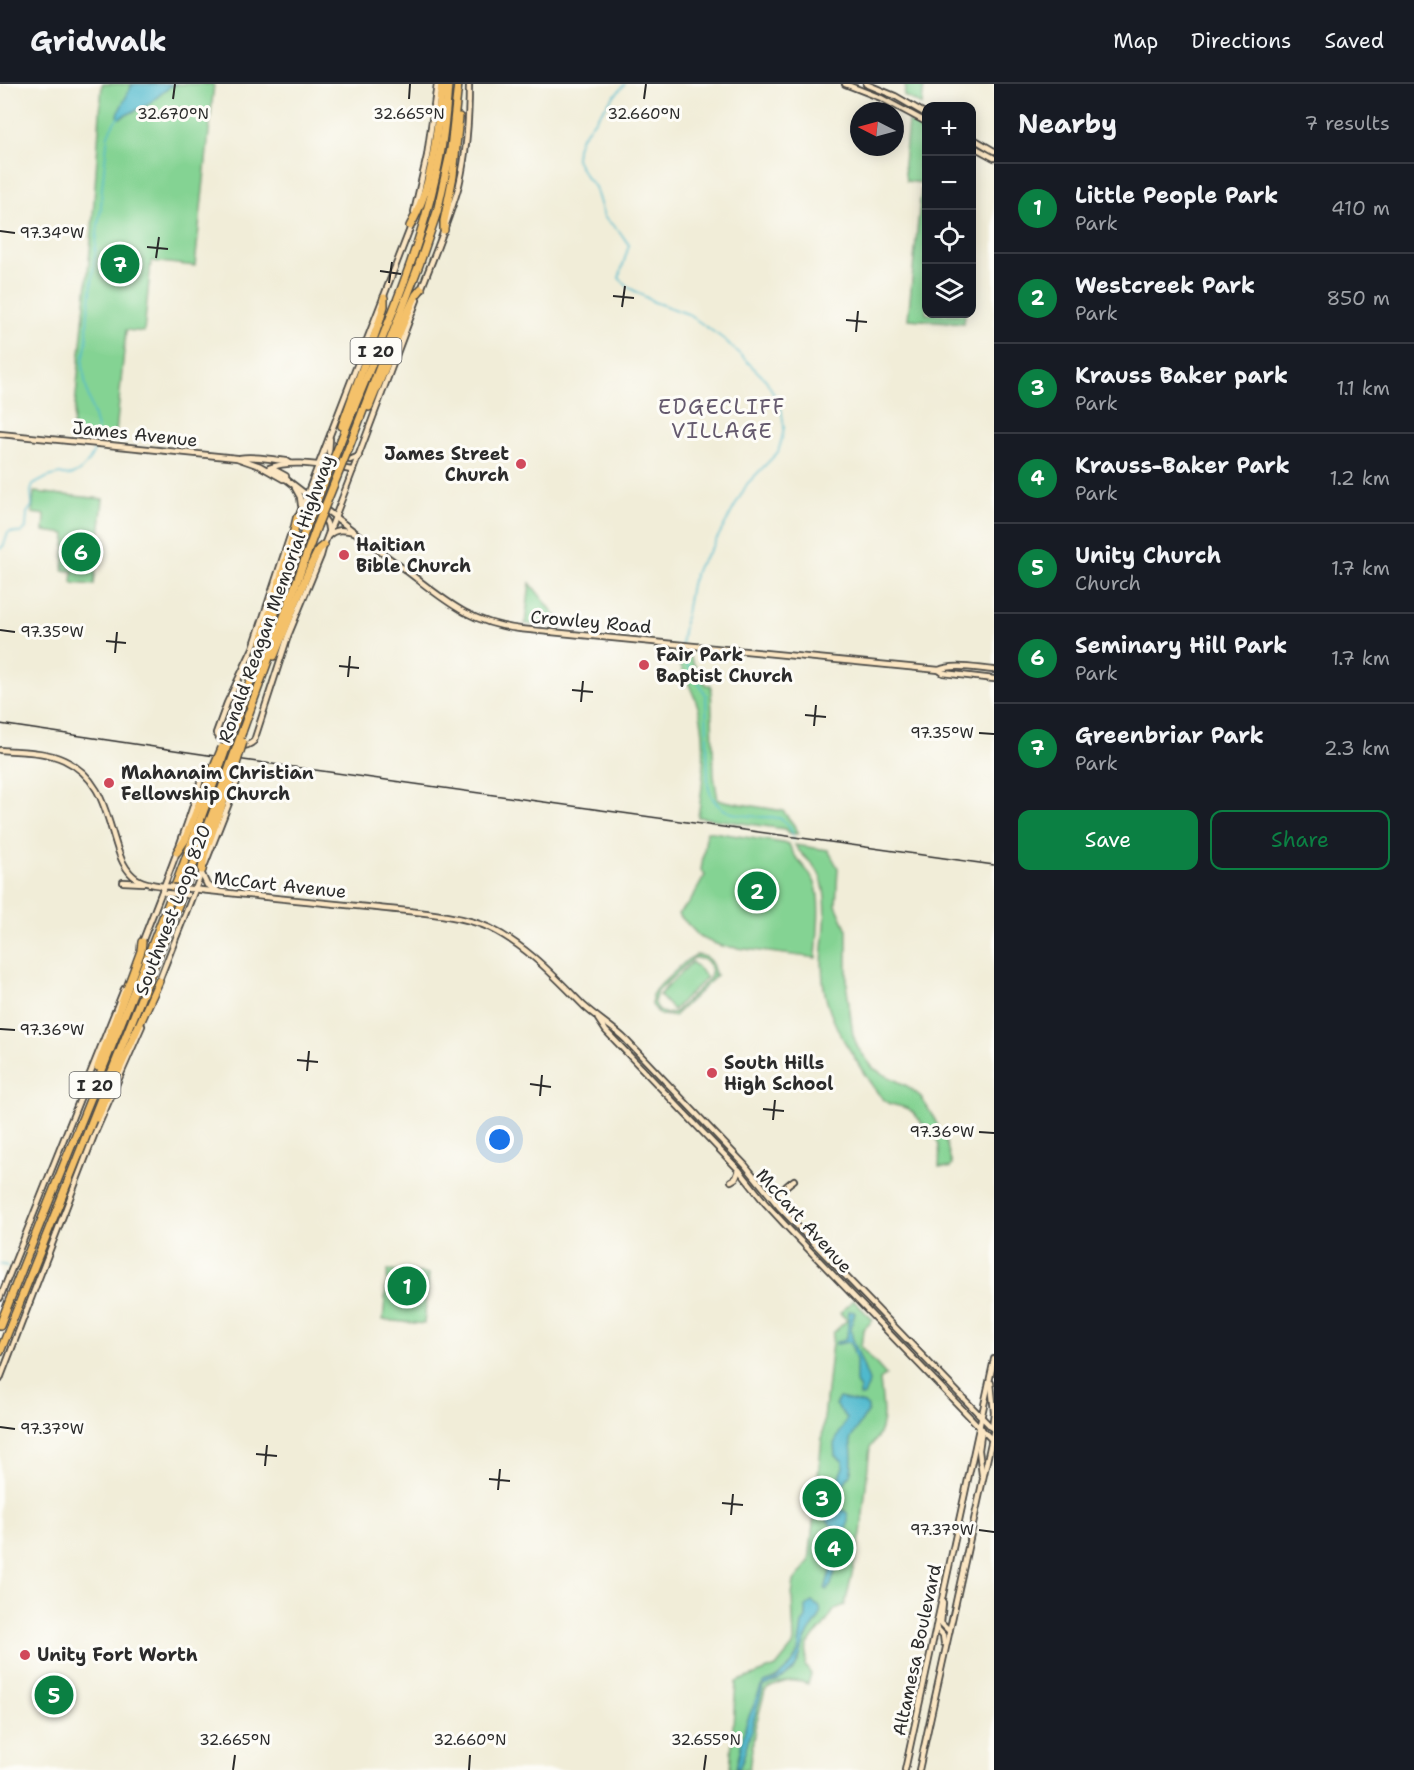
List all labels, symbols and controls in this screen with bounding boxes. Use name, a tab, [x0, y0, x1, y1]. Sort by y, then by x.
text: Gridwalk	[30, 22, 167, 60]
text: Map	[1113, 27, 1158, 55]
text: Directions	[1191, 27, 1291, 55]
text: Saved	[1324, 27, 1384, 55]
north arrow	[850, 102, 904, 156]
map controls	[922, 102, 976, 318]
button: +	[922, 102, 976, 156]
text: 32.670°N	[137, 104, 209, 124]
text: 32.665°N	[373, 104, 445, 124]
text: 32.660°N	[607, 104, 681, 124]
text: Nearby	[1018, 106, 1117, 141]
text: 7 results	[1304, 110, 1390, 136]
button: −	[922, 156, 976, 210]
text: Little People Park	[1075, 181, 1278, 210]
text: 1	[1033, 195, 1042, 221]
text: 410 m	[1331, 195, 1390, 221]
button: locate	[922, 210, 976, 264]
text: Park	[1075, 210, 1118, 236]
text: 97.34°W	[20, 223, 84, 243]
pin: 7	[100, 242, 140, 286]
button: layers	[922, 264, 976, 318]
text: Westcreek Park	[1075, 271, 1255, 300]
text: 2	[1031, 285, 1045, 311]
text: 850 m	[1326, 285, 1390, 311]
text: Park	[1075, 300, 1118, 326]
road number: I 20	[350, 338, 401, 364]
text: Krauss Baker park	[1075, 361, 1288, 390]
text: 3	[1031, 375, 1045, 401]
text: 1.1 km	[1336, 375, 1390, 401]
text: Park	[1075, 390, 1118, 416]
district label: EDGECLIFF VILLAGE	[658, 393, 786, 445]
street label: James Avenue	[71, 415, 199, 453]
place label: James Street Church	[384, 442, 509, 487]
text: Krauss-Baker Park	[1075, 451, 1290, 480]
street label: Ronald Reagan Memorial Highway	[213, 452, 339, 746]
marker: James Street Church	[514, 457, 528, 471]
text: 4	[1031, 465, 1045, 491]
text: 1.2 km	[1330, 465, 1390, 491]
text: Park	[1075, 480, 1118, 506]
pin: 6	[62, 530, 100, 574]
place label: Haitian Bible Church	[356, 533, 471, 578]
text: Unity Church	[1075, 541, 1221, 570]
marker: Haitian Bible Church	[337, 548, 351, 562]
text: 5	[1031, 555, 1044, 581]
text: 1.7 km	[1331, 555, 1390, 581]
text: Church	[1075, 570, 1141, 596]
street label: Crowley Road	[529, 605, 653, 639]
text: 97.35°W	[20, 622, 84, 642]
text: Seminary Hill Park	[1075, 631, 1287, 660]
place label: Fair Park Baptist Church	[656, 643, 793, 688]
text: 6	[1031, 645, 1045, 671]
text: 1.7 km	[1331, 645, 1390, 671]
marker: Fair Park Baptist Church	[637, 658, 651, 672]
text: Park	[1075, 660, 1118, 686]
text: Greenbriar Park	[1075, 721, 1264, 750]
text: 97.35°W	[910, 723, 974, 743]
text: 7	[1031, 735, 1045, 761]
text: 2.3 km	[1324, 735, 1390, 761]
text: Park	[1075, 750, 1118, 776]
place label: Mahanaim Christian Fellowship Church	[121, 761, 314, 806]
marker: Mahanaim Christian Fellowship Church	[102, 776, 116, 790]
button: Save	[1018, 810, 1198, 870]
button: Share	[1210, 810, 1390, 870]
street label: Southwest Loop 820	[129, 821, 217, 999]
street label: McCart Avenue	[213, 866, 347, 904]
pin: 2	[738, 868, 777, 914]
text: 97.36°W	[19, 1020, 85, 1040]
place label: South Hills High School	[724, 1051, 833, 1096]
marker: South Hills High School	[705, 1066, 719, 1080]
road number: I 20	[70, 1072, 121, 1098]
text: 97.36°W	[909, 1122, 975, 1142]
your location	[485, 1125, 514, 1154]
street label: McCart Avenue	[751, 1164, 857, 1278]
pin: 1	[388, 1264, 426, 1308]
text: 97.37°W	[20, 1419, 84, 1439]
pin: 3	[802, 1476, 842, 1520]
text: 97.37°W	[910, 1520, 974, 1540]
pin: 4	[814, 1526, 854, 1570]
street label: Altamesa Boulevard	[887, 1562, 947, 1738]
place label: Unity Fort Worth	[37, 1643, 198, 1667]
marker: Unity Fort Worth	[18, 1648, 32, 1662]
pin: 5	[34, 1672, 74, 1718]
text: 32.665°N	[199, 1730, 271, 1750]
text: 32.660°N	[433, 1730, 507, 1750]
text: 32.655°N	[671, 1730, 741, 1750]

